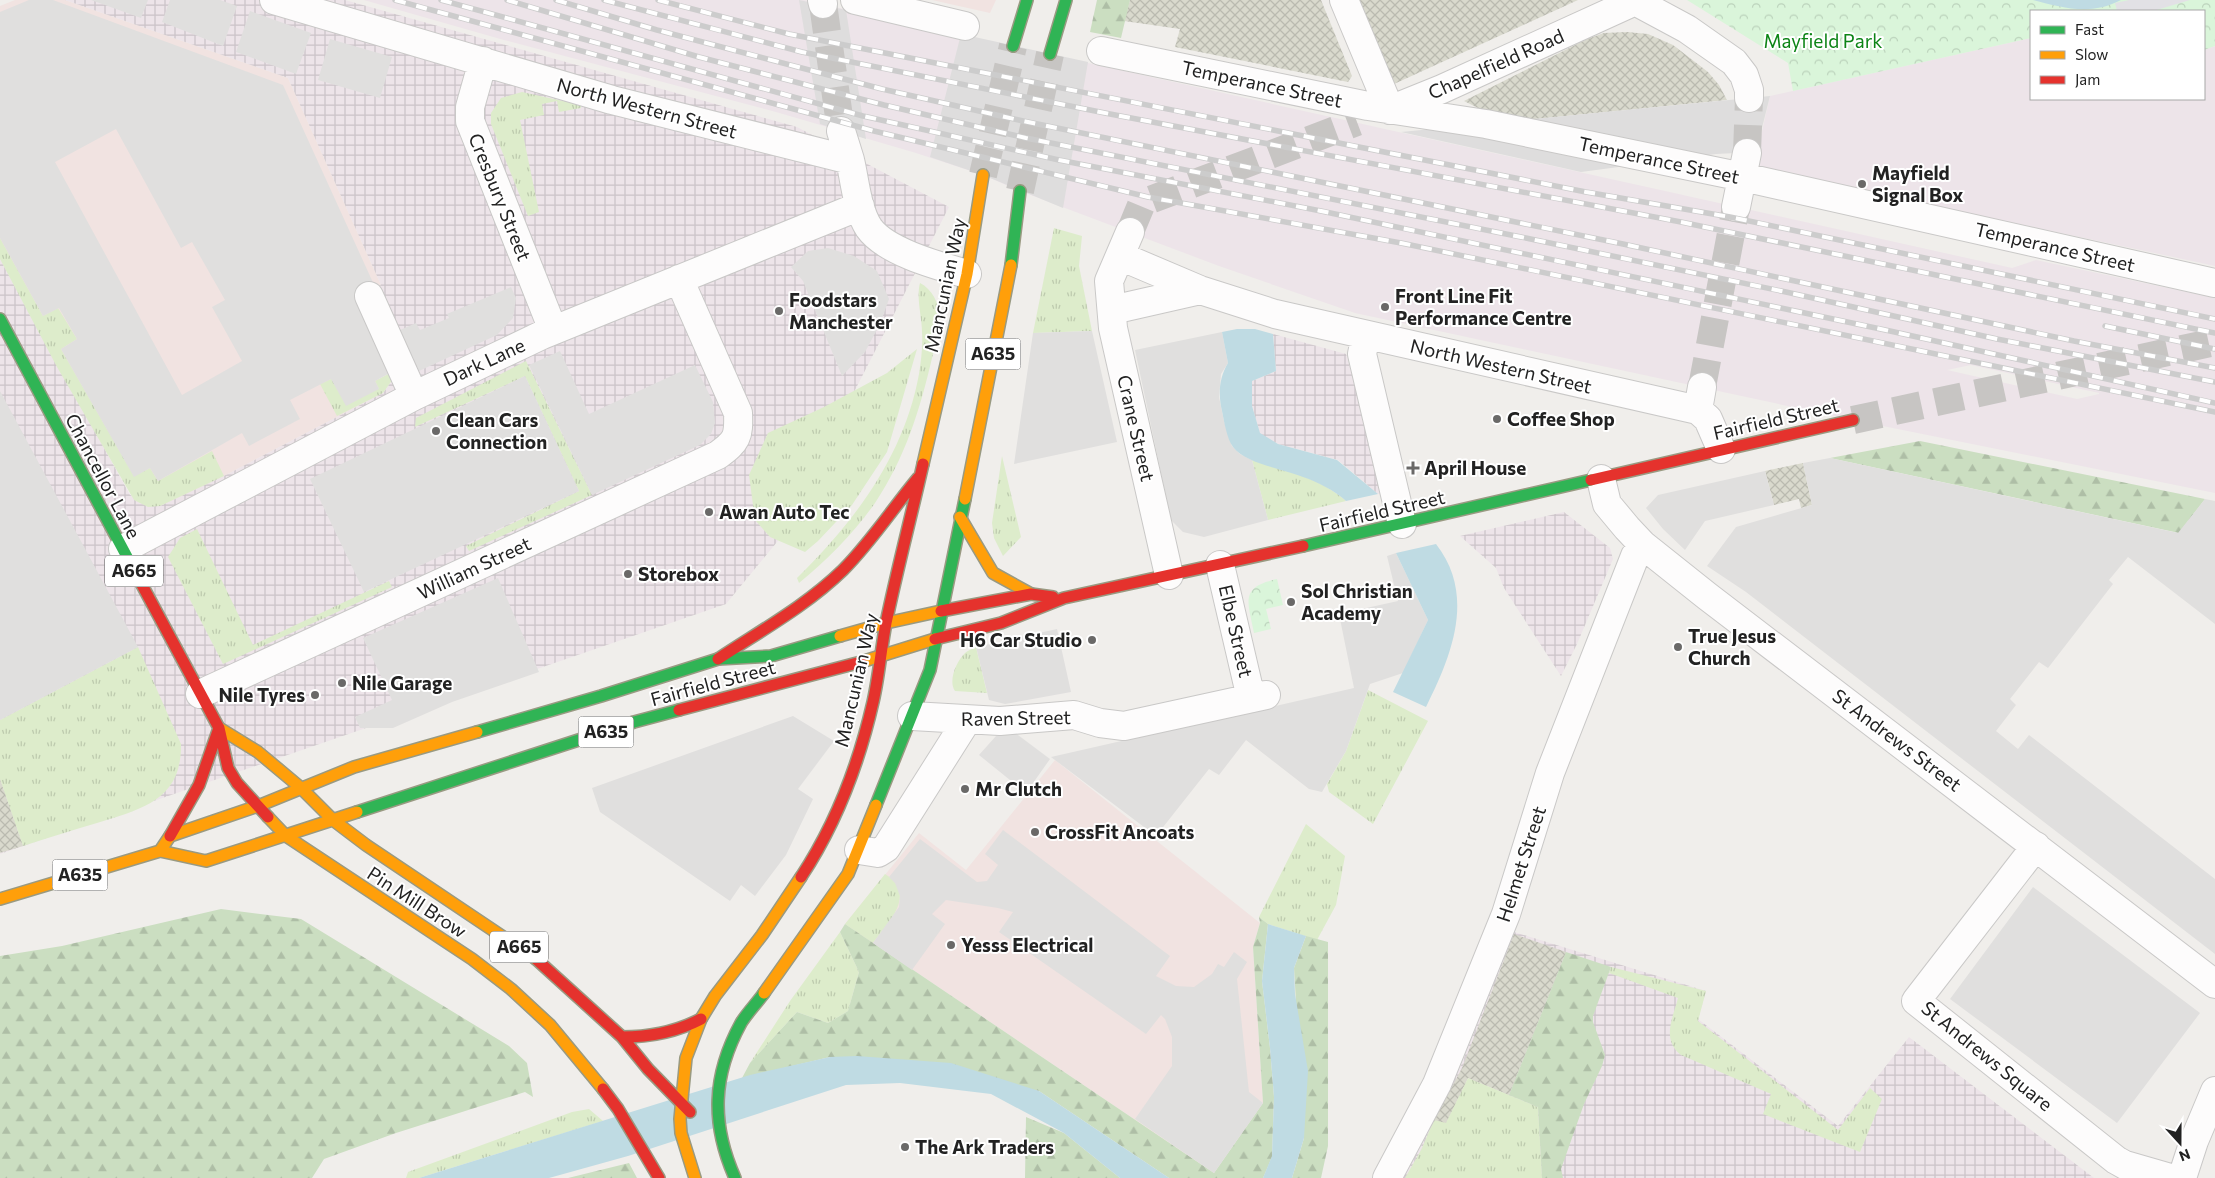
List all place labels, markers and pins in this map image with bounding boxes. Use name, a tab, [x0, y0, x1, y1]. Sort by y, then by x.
place label: Mayfield Signal Box	[1872, 161, 1963, 206]
marker: Mayfield Signal Box	[1856, 178, 1868, 190]
place label: Front Line Fit Performance Centre	[1395, 284, 1572, 329]
place label: Foodstars Manchester	[789, 288, 893, 333]
marker: Front Line Fit Performance Centre	[1379, 301, 1391, 313]
marker: Foodstars Manchester	[773, 305, 785, 317]
place label: Coffee Shop	[1507, 407, 1615, 430]
place label: Clean Cars Connection	[446, 408, 547, 453]
marker: Coffee Shop	[1491, 413, 1503, 425]
marker: Clean Cars Connection	[430, 425, 442, 437]
place label: April House	[1424, 456, 1526, 479]
marker: April House	[1406, 461, 1420, 475]
place label: Awan Auto Tec	[719, 500, 849, 523]
marker: Awan Auto Tec	[703, 506, 715, 518]
place label: Storebox	[638, 562, 719, 585]
marker: Storebox	[622, 568, 634, 580]
place label: Sol Christian Academy	[1301, 579, 1413, 624]
marker: Sol Christian Academy	[1285, 596, 1297, 608]
place label: True Jesus Church	[1688, 624, 1776, 669]
place label: H6 Car Studio	[960, 628, 1082, 651]
marker: H6 Car Studio	[1086, 634, 1098, 646]
marker: True Jesus Church	[1672, 641, 1684, 653]
place label: Nile Garage	[352, 671, 452, 694]
marker: Nile Garage	[336, 677, 348, 689]
place label: Nile Tyres	[219, 683, 305, 706]
marker: Nile Tyres	[309, 689, 321, 701]
place label: Mr Clutch	[975, 777, 1062, 800]
marker: Mr Clutch	[959, 783, 971, 795]
place label: CrossFit Ancoats	[1045, 820, 1195, 843]
marker: CrossFit Ancoats	[1029, 826, 1041, 838]
place label: Yesss Electrical	[961, 933, 1093, 956]
marker: Yesss Electrical	[945, 939, 957, 951]
place label: The Ark Traders	[915, 1135, 1054, 1158]
marker: The Ark Traders	[899, 1141, 911, 1153]

